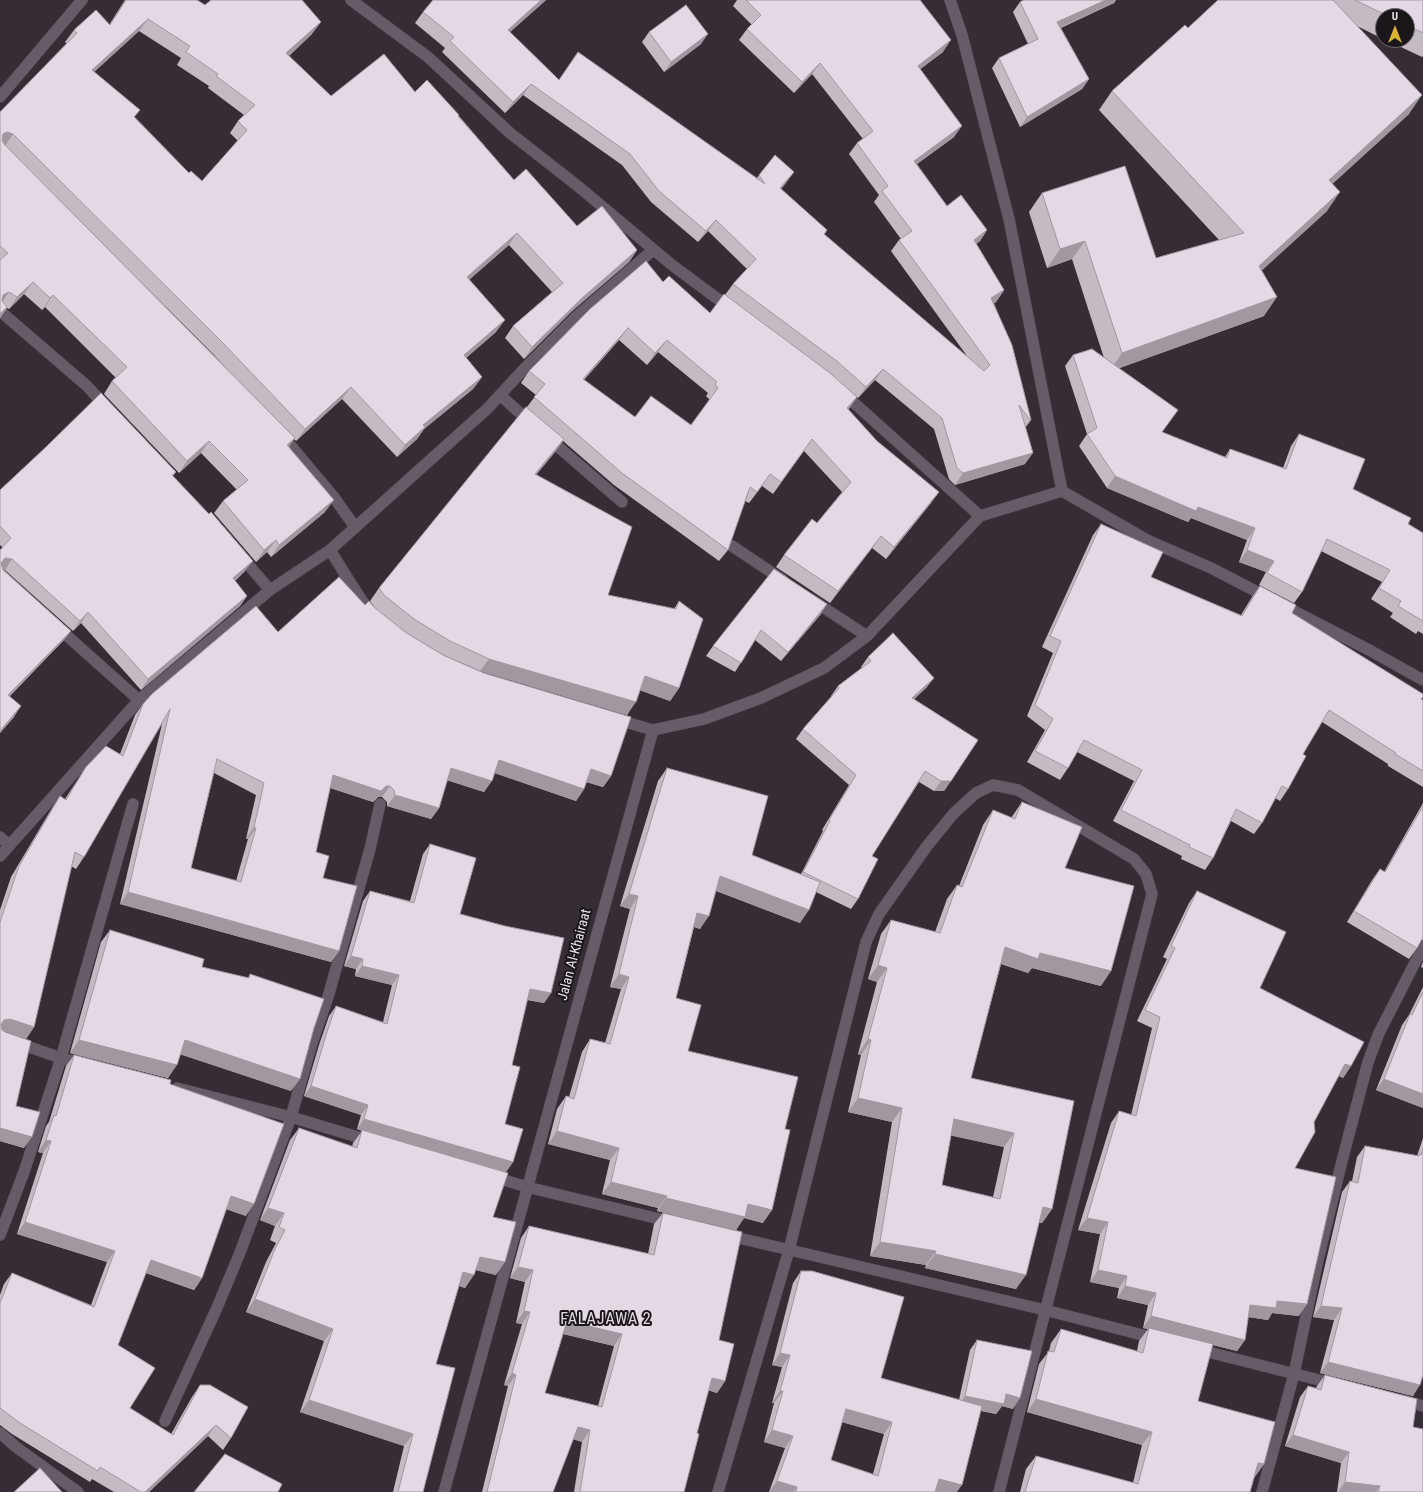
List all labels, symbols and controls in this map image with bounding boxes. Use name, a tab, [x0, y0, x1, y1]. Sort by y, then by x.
north arrow	[1375, 8, 1415, 48]
text: U	[1392, 10, 1398, 23]
street label: Jalan Al-Khairaat	[555, 907, 595, 1003]
district label: FALAJAWA 2	[560, 1310, 652, 1330]

